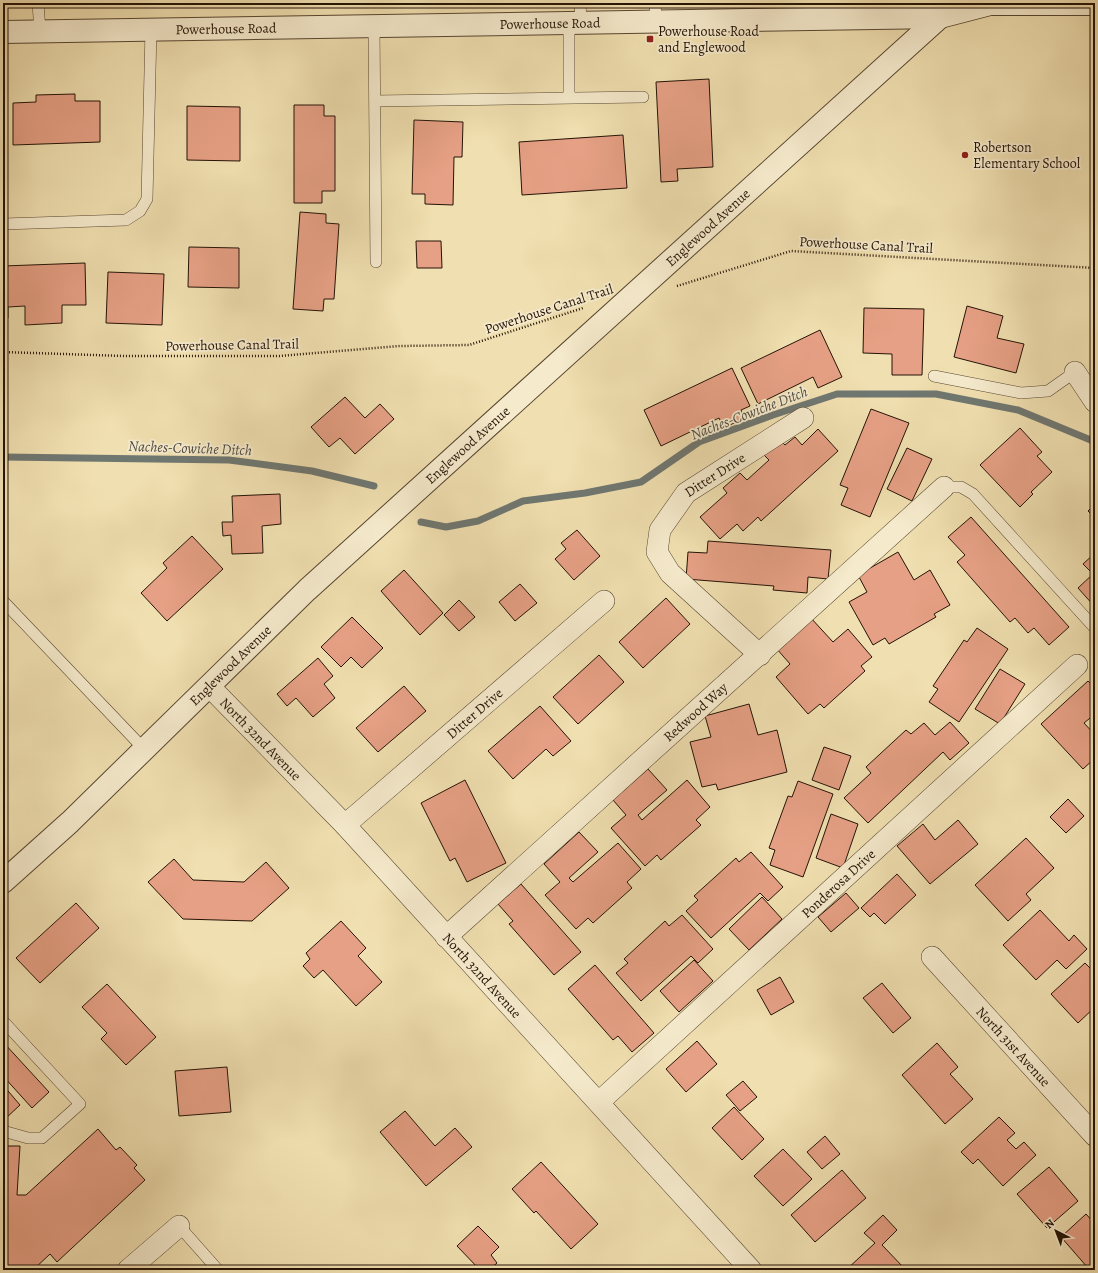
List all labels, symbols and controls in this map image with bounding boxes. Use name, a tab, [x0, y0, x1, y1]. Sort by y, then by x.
street label: Powerhouse Road	[499, 13, 601, 34]
street label: Powerhouse Road	[175, 18, 277, 39]
place label: Powerhouse Road and Englewood	[658, 22, 759, 57]
marker: Powerhouse Road and Englewood	[645, 34, 655, 44]
place label: Robertson Elementary School	[973, 138, 1081, 173]
marker: Robertson Elementary School	[960, 150, 970, 160]
street label: Englewood Avenue	[661, 184, 754, 271]
street label: Powerhouse Canal Trail	[799, 232, 934, 258]
street label: Powerhouse Canal Trail	[482, 279, 616, 339]
street label: Powerhouse Canal Trail	[165, 334, 300, 356]
water label: Naches-Cowiche Ditch	[688, 381, 810, 445]
street label: Englewood Avenue	[421, 402, 514, 488]
water label: Naches-Cowiche Ditch	[128, 436, 252, 460]
street label: Ditter Drive	[681, 448, 749, 501]
street label: Englewood Avenue	[185, 621, 275, 710]
street label: Redwood Way	[659, 677, 732, 746]
street label: Ditter Drive	[442, 683, 507, 743]
street label: North 32nd Avenue	[216, 693, 306, 785]
street label: Ponderosa Drive	[797, 845, 879, 922]
street label: North 32nd Avenue	[438, 929, 526, 1022]
street label: North 31st Avenue	[972, 1002, 1055, 1091]
north arrow	[1036, 1211, 1076, 1251]
text: N	[1042, 1216, 1058, 1232]

